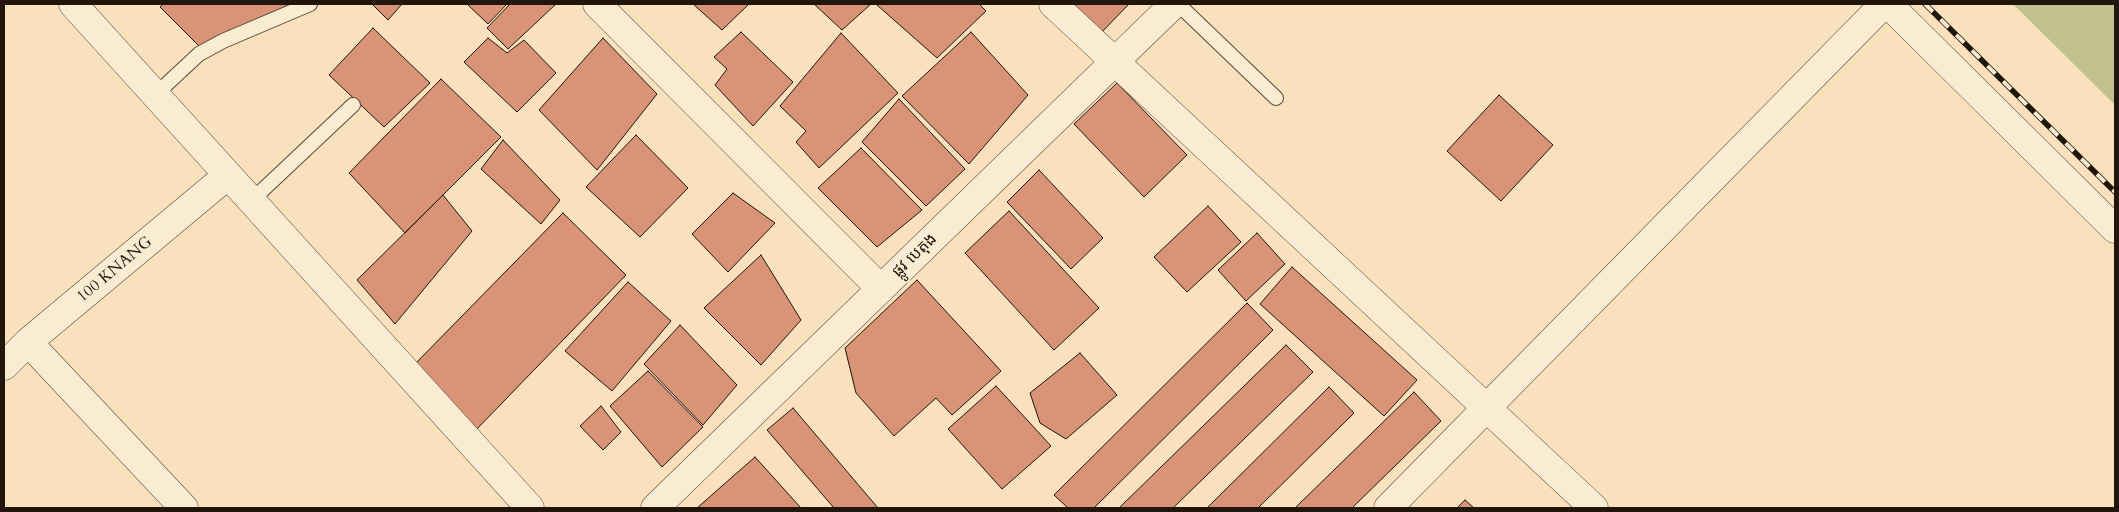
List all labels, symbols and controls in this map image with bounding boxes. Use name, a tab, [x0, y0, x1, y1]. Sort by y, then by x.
street label: ផ្លូវ បេតុង	[889, 230, 941, 282]
street label: 100 KNANG	[74, 233, 156, 307]

